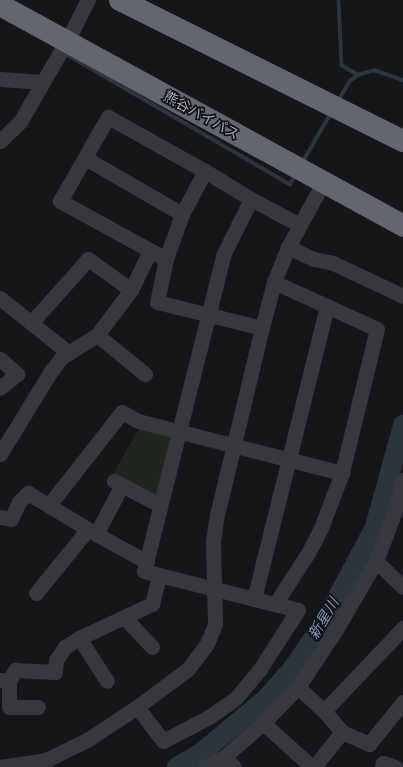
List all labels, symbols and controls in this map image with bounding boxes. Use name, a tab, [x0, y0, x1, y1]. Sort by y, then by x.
street label: 熊谷バイパス	[160, 88, 242, 144]
water label: 新星川	[305, 595, 343, 643]

